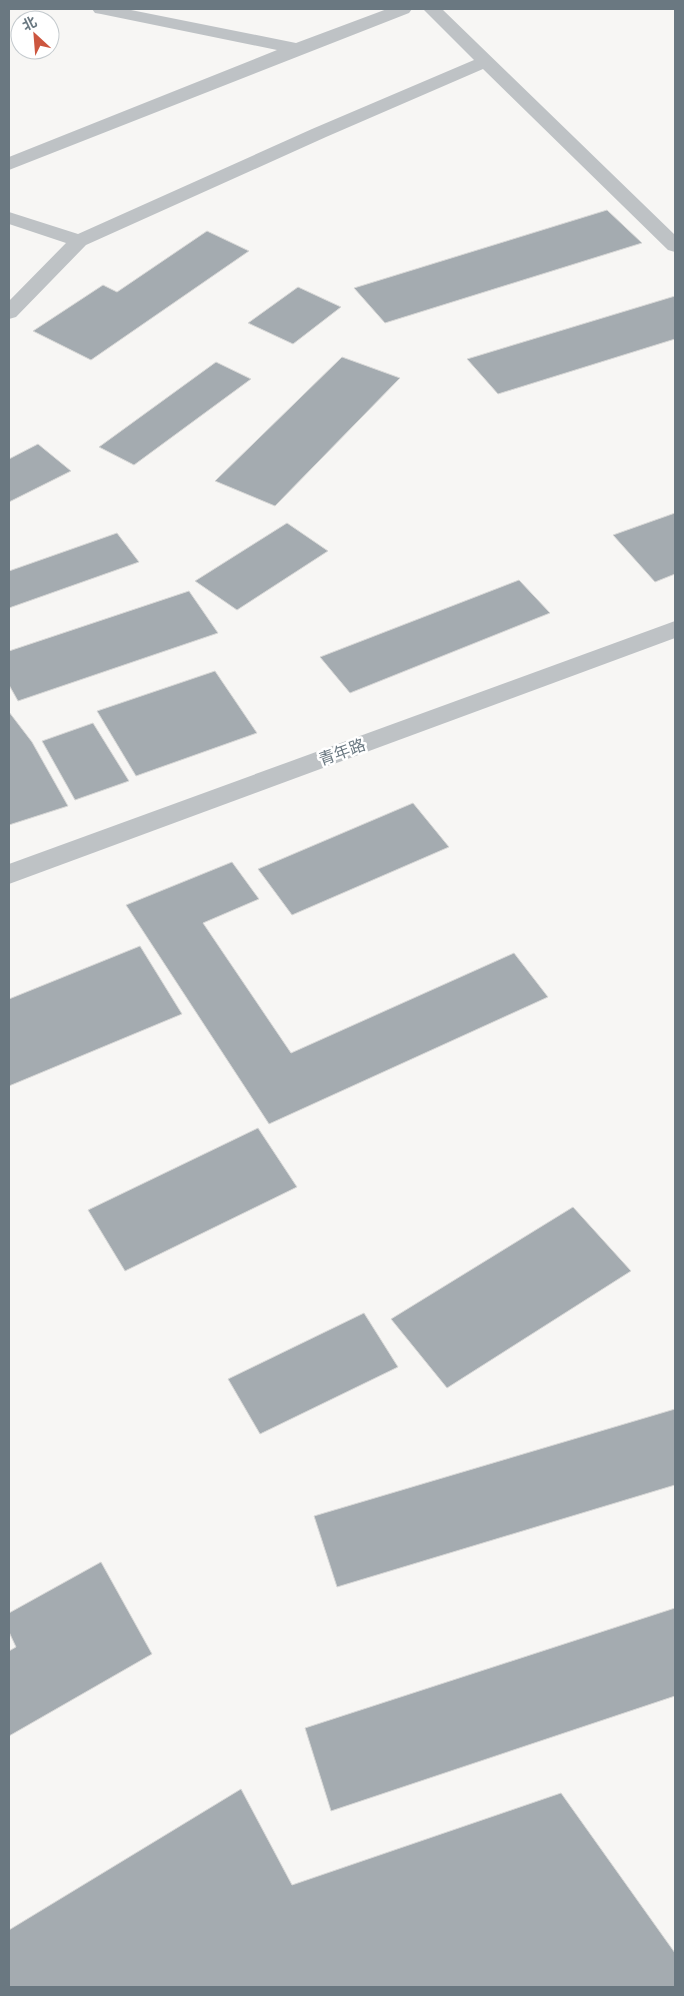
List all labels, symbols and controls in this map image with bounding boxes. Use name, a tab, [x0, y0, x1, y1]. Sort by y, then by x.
north arrow	[10, 10, 60, 60]
text: 北	[19, 12, 40, 34]
street label: 青年路	[316, 735, 368, 769]

